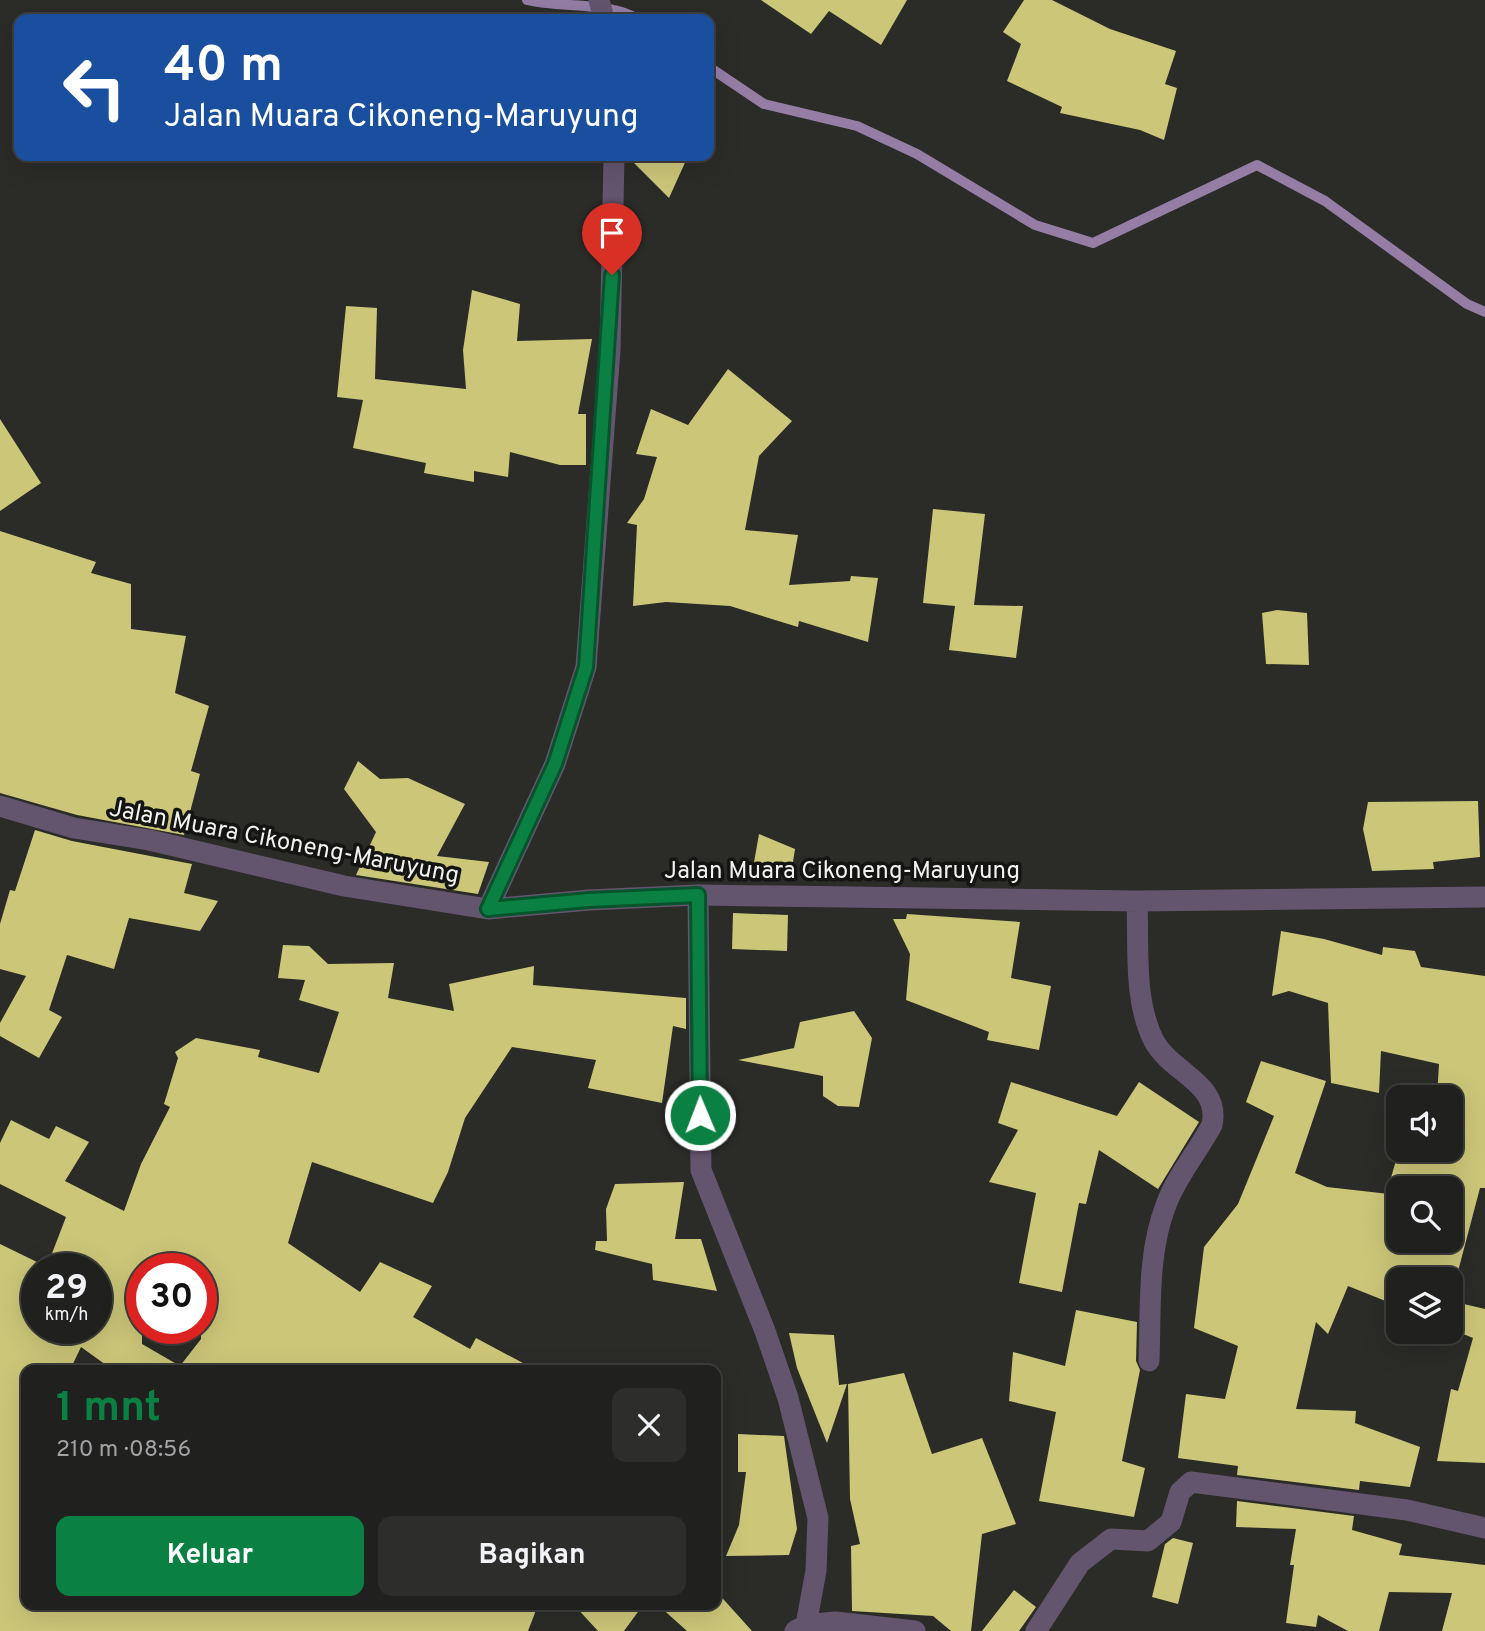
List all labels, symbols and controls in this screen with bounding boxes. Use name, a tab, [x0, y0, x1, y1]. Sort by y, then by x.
text: 40 m	[164, 37, 283, 99]
icon: left	[49, 42, 140, 133]
text: Jalan Muara Cikoneng-Maruyung	[164, 98, 639, 138]
pin	[582, 203, 642, 275]
icon: arrive	[593, 214, 631, 252]
street label: Jalan Muara Cikoneng-Maruyung	[106, 794, 462, 892]
street label: Jalan Muara Cikoneng-Maruyung	[664, 857, 1020, 887]
position arrow	[663, 1078, 737, 1152]
map controls	[1386, 1085, 1463, 1344]
button: sound	[1386, 1085, 1463, 1162]
button: search	[1386, 1176, 1463, 1253]
speed limit sign: 30	[126, 1253, 217, 1344]
text: 29	[45, 1267, 88, 1311]
button: layers	[1386, 1267, 1463, 1344]
text: km/h	[45, 1304, 88, 1327]
text: 1 mnt	[56, 1383, 161, 1436]
button: close	[612, 1388, 686, 1462]
text: 210 m · 08:56	[56, 1436, 191, 1465]
button: Keluar	[56, 1516, 364, 1596]
button: Bagikan	[378, 1516, 686, 1596]

